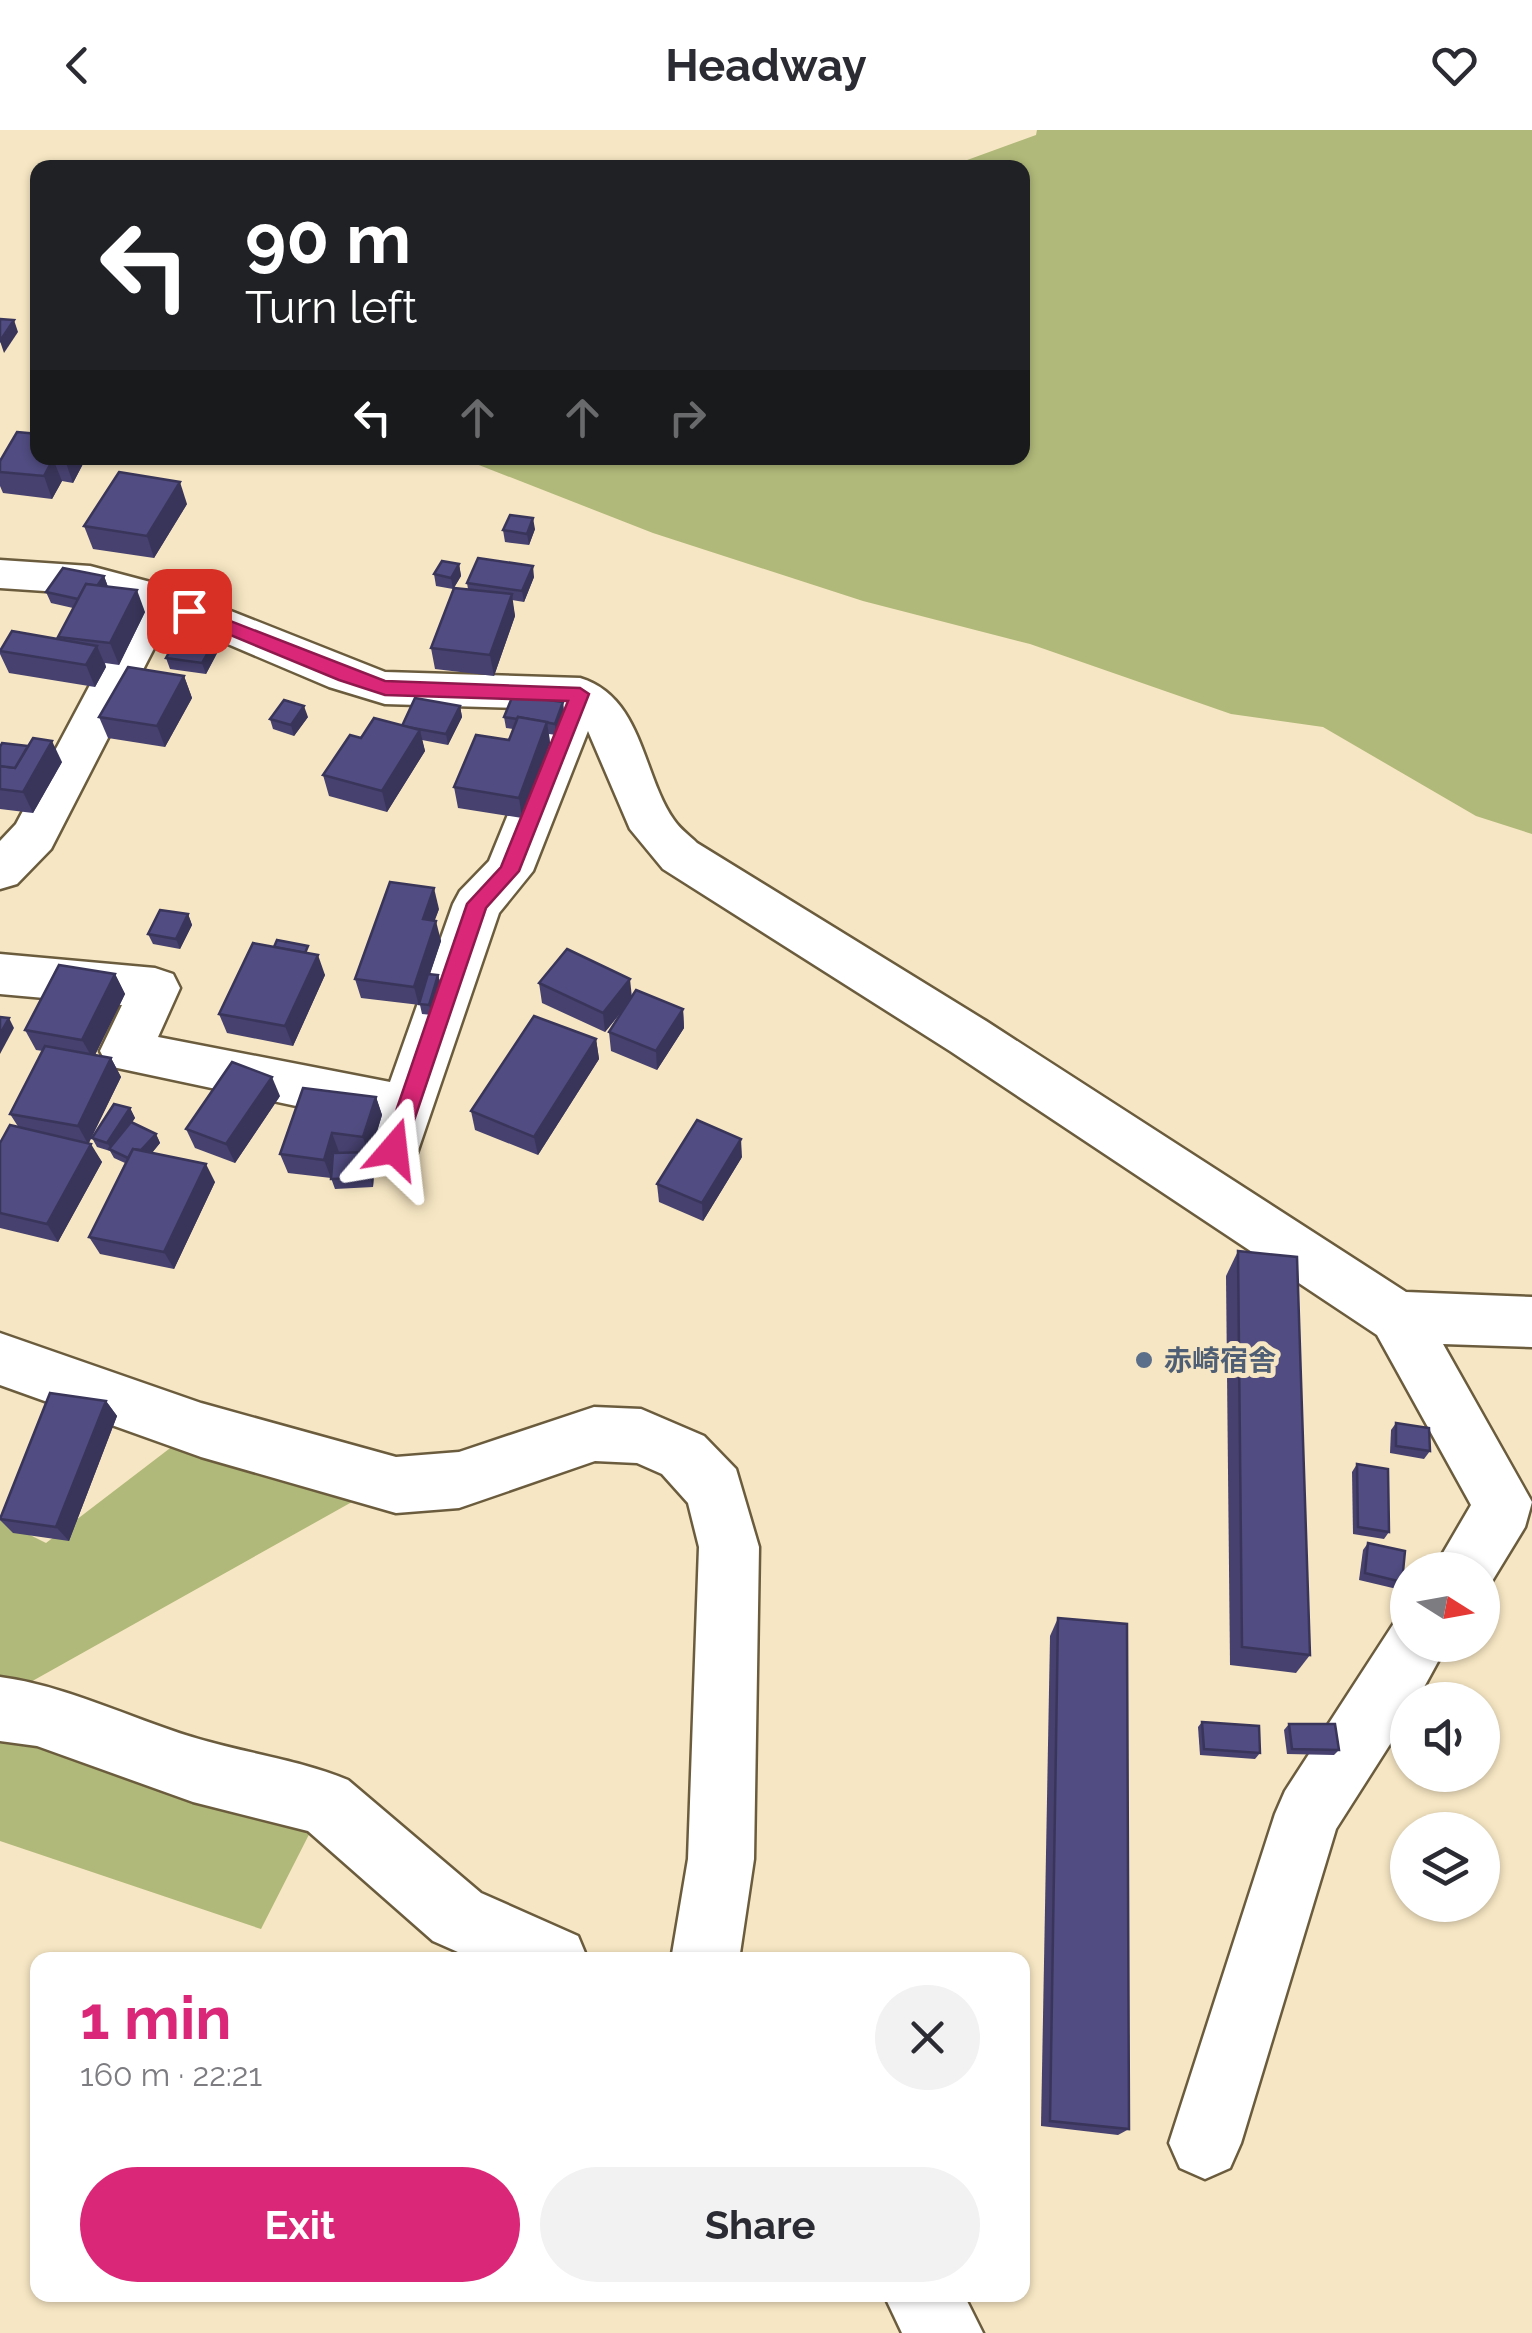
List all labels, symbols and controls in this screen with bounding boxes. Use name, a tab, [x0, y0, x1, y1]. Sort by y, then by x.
icon: back	[50, 38, 105, 93]
icon: heart	[1427, 38, 1482, 93]
text: Headway	[665, 39, 867, 92]
text: 90 m	[245, 197, 411, 279]
icon: left	[80, 200, 210, 330]
text: Turn left	[245, 281, 417, 334]
icon: left	[345, 390, 400, 445]
icon: ahead	[450, 390, 505, 445]
icon: ahead	[555, 390, 610, 445]
icon: right	[660, 390, 715, 445]
pin	[147, 569, 232, 654]
icon: arrive	[162, 584, 217, 639]
position arrow	[342, 1097, 446, 1201]
place label: 赤崎宿舎	[1164, 1344, 1276, 1377]
marker: 赤崎宿舎	[1133, 1349, 1155, 1371]
north arrow	[1390, 1552, 1500, 1662]
map controls	[1390, 1552, 1500, 1922]
button: sound	[1390, 1682, 1500, 1792]
button: layers	[1390, 1812, 1500, 1922]
text: 1 min	[80, 1983, 231, 2053]
button: close	[875, 1985, 980, 2090]
text: 160 m · 22:21	[80, 2056, 262, 2093]
button: Exit	[80, 2167, 520, 2282]
button: Share	[540, 2167, 980, 2282]

